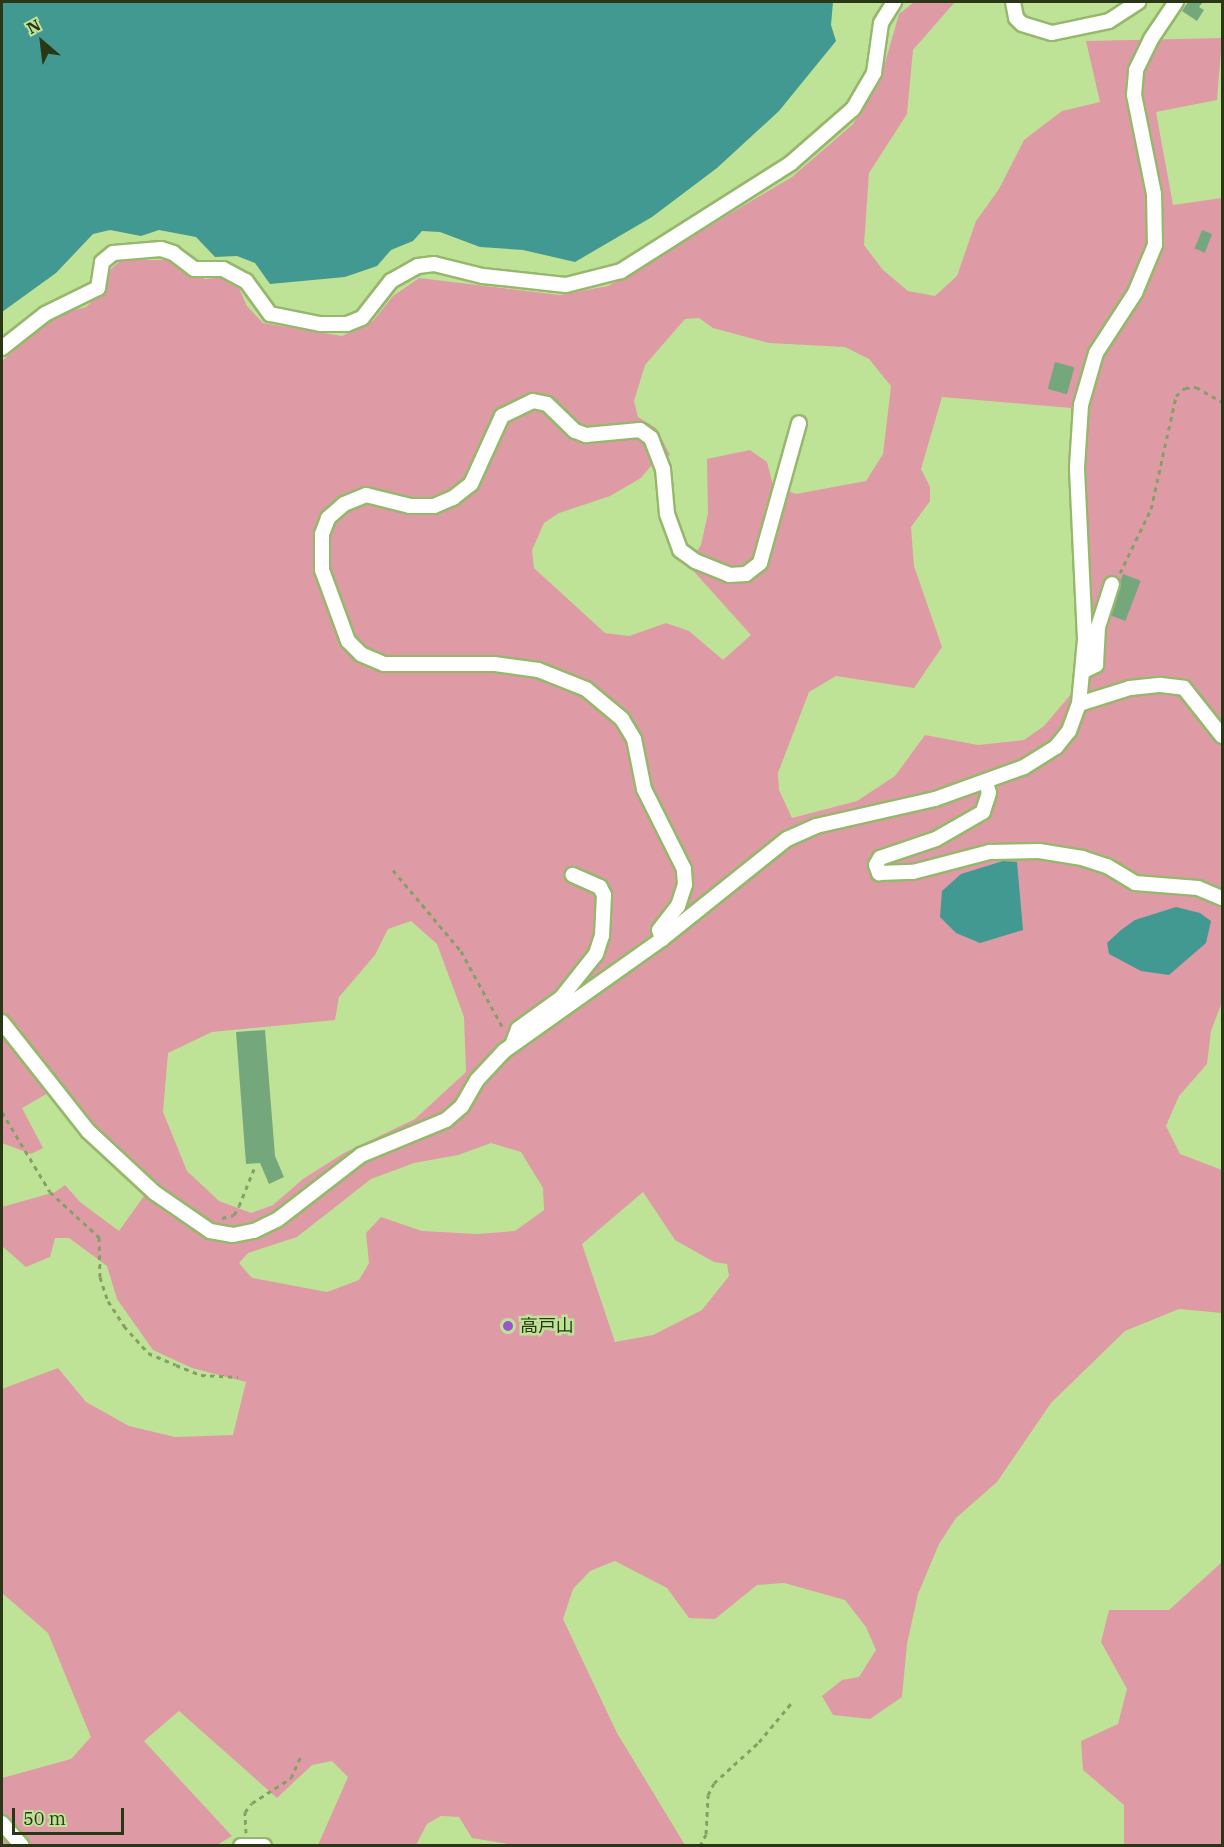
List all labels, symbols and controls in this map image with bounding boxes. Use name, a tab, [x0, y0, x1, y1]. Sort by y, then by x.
north arrow	[12, 12, 72, 72]
text: N	[23, 14, 44, 38]
place label: 高戸山	[520, 1315, 574, 1337]
marker: 高戸山	[501, 1319, 515, 1333]
scale bar	[15, 1796, 128, 1834]
text: 50 m	[23, 1807, 66, 1830]

